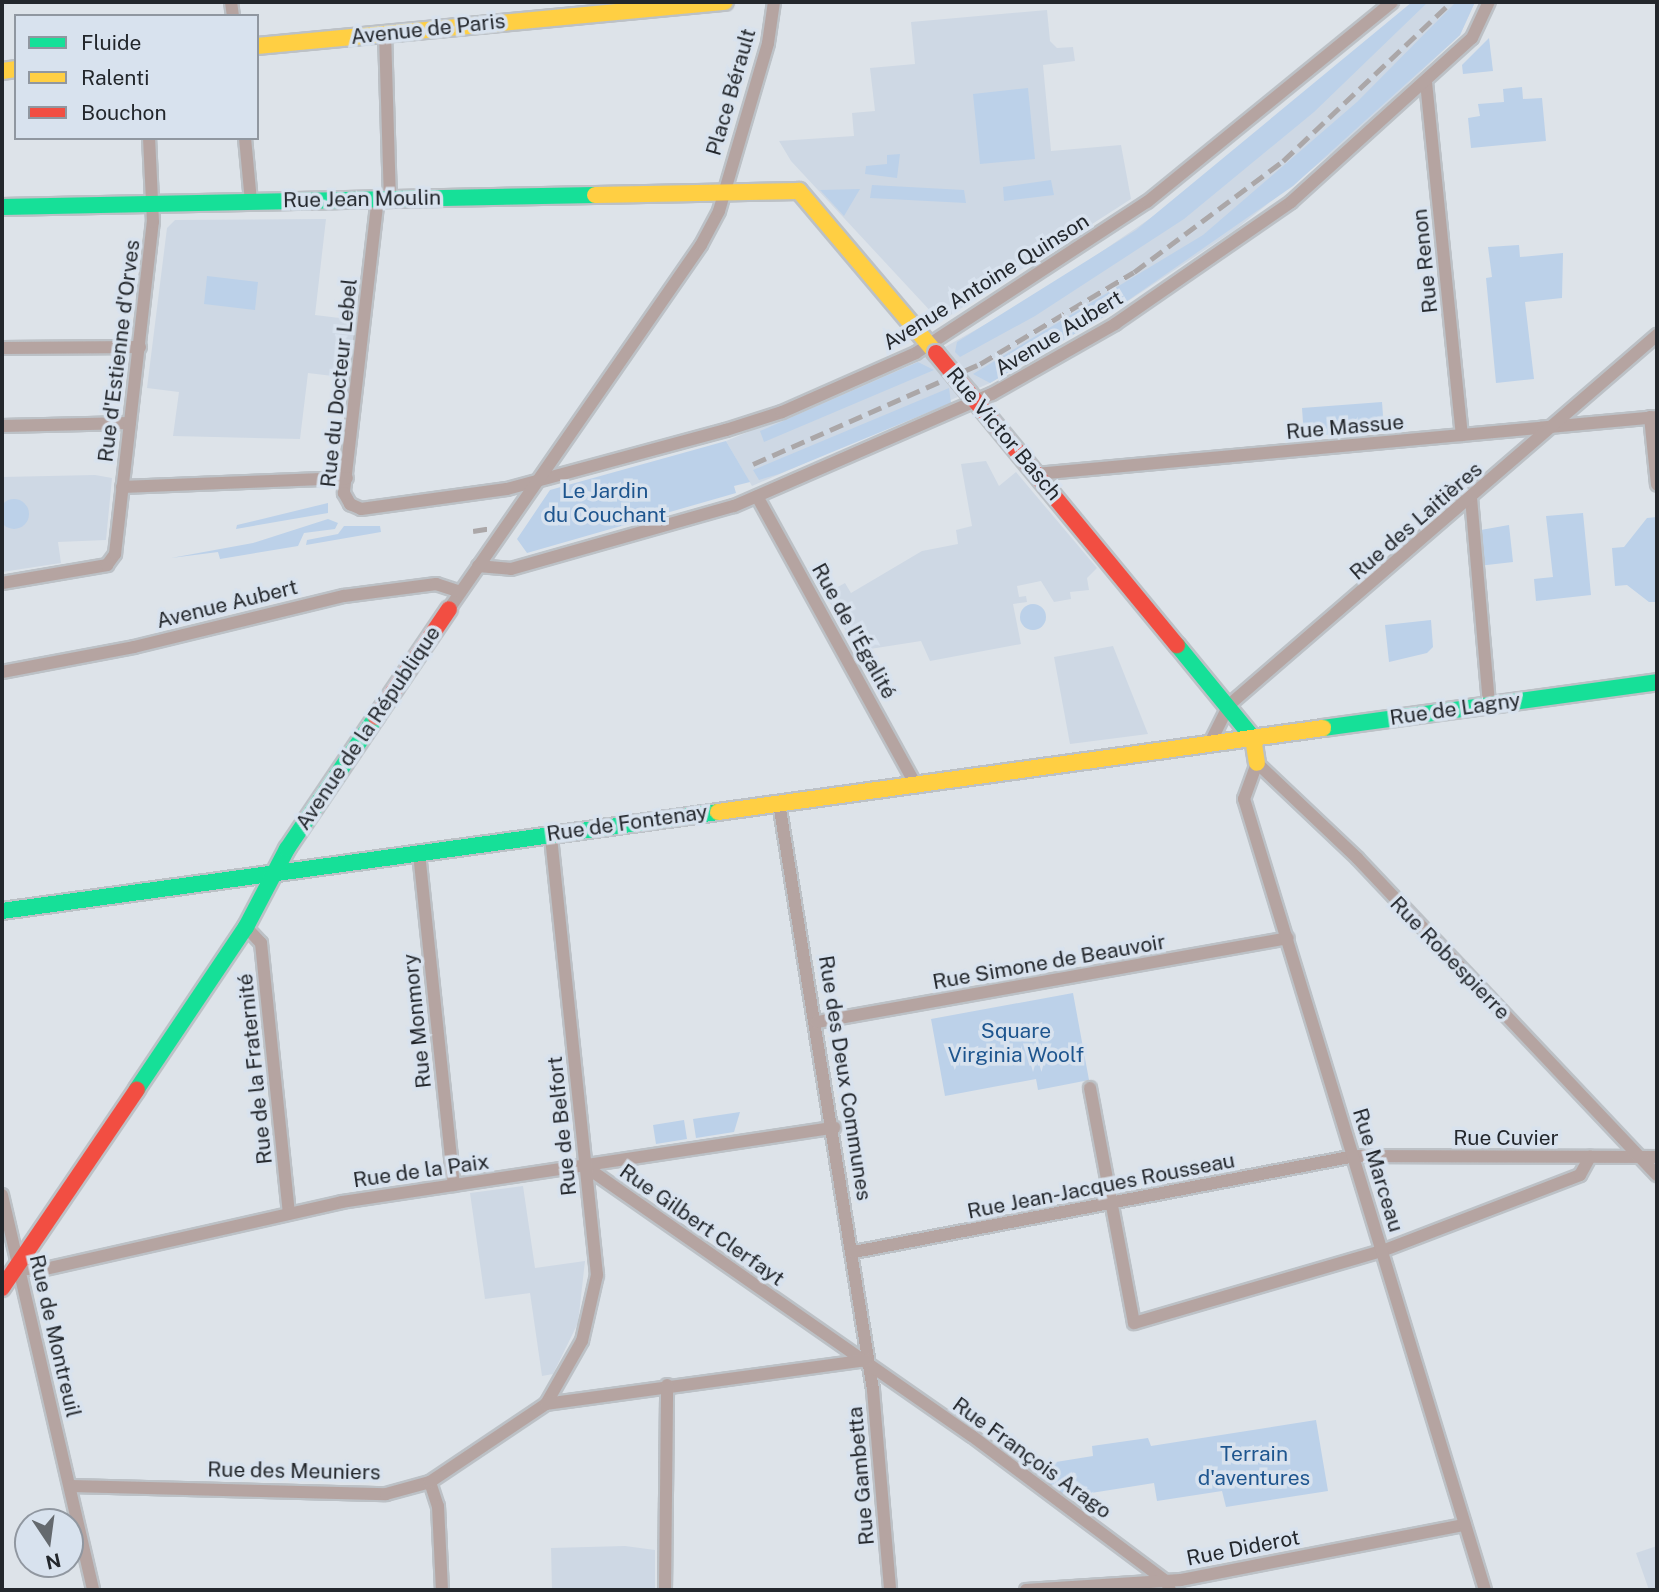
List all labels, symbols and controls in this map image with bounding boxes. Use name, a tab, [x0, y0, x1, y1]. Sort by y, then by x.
street label: Avenue de Paris	[349, 8, 507, 50]
legend	[14, 14, 259, 140]
street label: Place Bérault	[701, 26, 761, 158]
text: Fluide	[81, 30, 141, 55]
text: Ralenti	[81, 65, 149, 90]
text: Bouchon	[81, 100, 167, 125]
street label: Rue Jean Moulin	[283, 185, 441, 213]
street label: Rue Renon	[1407, 207, 1443, 315]
street label: Avenue Antoine Quinson	[878, 208, 1094, 356]
street label: Rue d'Estienne d'Orves	[93, 238, 145, 464]
street label: Rue du Docteur Lebel	[315, 277, 363, 489]
street label: Avenue Aubert	[990, 285, 1128, 381]
street label: Rue Victor Basch	[941, 362, 1067, 506]
street label: Rue Massue	[1285, 409, 1405, 445]
street label: Rue des Laitières	[1344, 456, 1488, 586]
park label: Le Jardin du Couchant	[543, 478, 667, 528]
street label: Rue de l'Égalité	[806, 559, 902, 703]
street label: Avenue Aubert	[154, 574, 300, 634]
street label: Avenue de la République	[290, 621, 446, 835]
street label: Rue de Lagny	[1388, 687, 1522, 731]
street label: Rue de Fontenay	[545, 799, 709, 847]
street label: Rue Robespierre	[1385, 891, 1515, 1025]
street label: Rue Simone de Beauvoir	[930, 929, 1168, 995]
street label: Rue Monmory	[397, 952, 437, 1090]
street label: Rue des Deux Communes	[813, 953, 877, 1203]
street label: Rue de la Fraternité	[232, 972, 278, 1166]
park label: Square Virginia Woolf	[948, 1018, 1084, 1068]
street label: Rue de Belfort	[542, 1055, 582, 1197]
street label: Rue Marceau	[1347, 1105, 1409, 1235]
street label: Rue Cuvier	[1453, 1125, 1559, 1151]
street label: Rue Jean-Jacques Rousseau	[965, 1148, 1237, 1224]
street label: Rue de la Paix	[351, 1149, 491, 1193]
street label: Rue Gilbert Clerfayt	[615, 1159, 789, 1291]
street label: Rue de Montreuil	[24, 1252, 86, 1420]
street label: Rue François Arago	[948, 1392, 1116, 1524]
street label: Rue Gambetta	[842, 1406, 880, 1546]
park label: Terrain d'aventures	[1198, 1441, 1310, 1491]
street label: Rue des Meuniers	[207, 1457, 381, 1485]
north arrow	[14, 1508, 84, 1578]
street label: Rue Diderot	[1184, 1525, 1302, 1571]
text: N	[44, 1549, 63, 1574]

